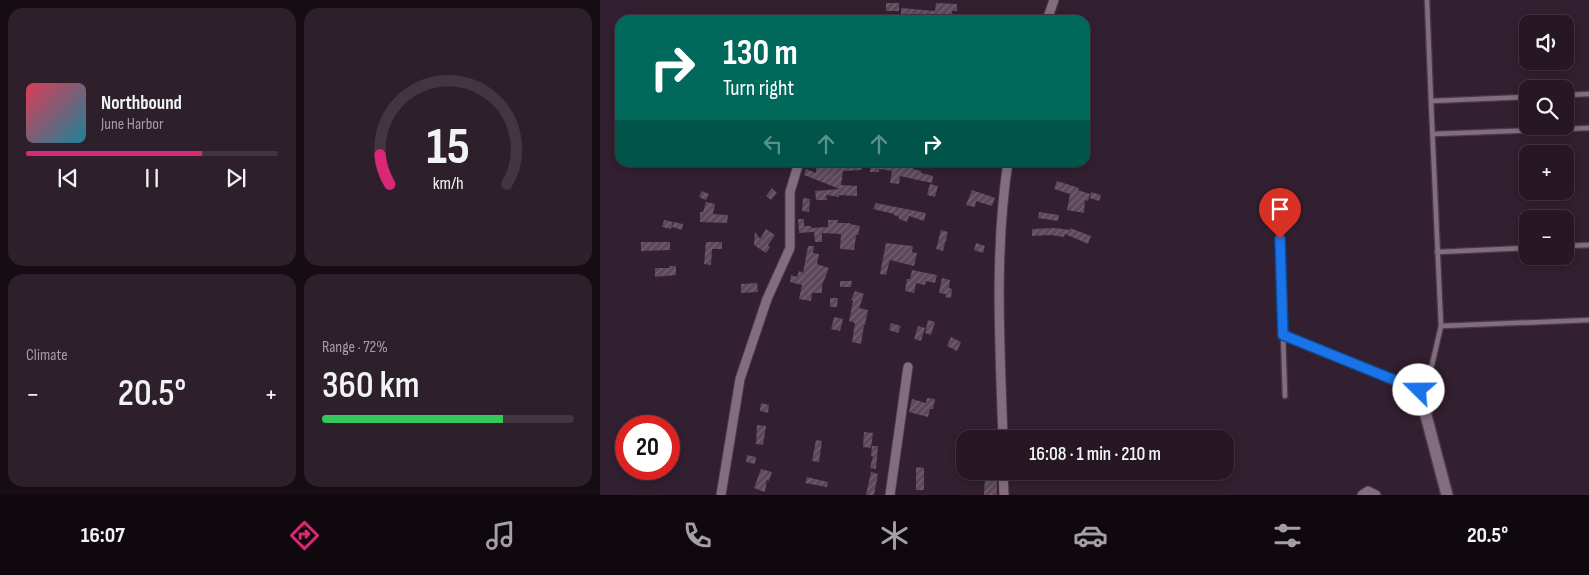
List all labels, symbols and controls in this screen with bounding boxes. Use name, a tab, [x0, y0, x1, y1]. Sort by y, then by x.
map controls	[1519, 15, 1574, 265]
button: sound	[1519, 15, 1574, 70]
text: 130 m	[723, 32, 798, 75]
icon: right	[640, 35, 705, 100]
text: Turn right	[723, 75, 794, 102]
button: search	[1519, 80, 1574, 135]
text: Northbound	[101, 92, 182, 115]
text: June Harbor	[101, 115, 164, 134]
text: 15	[426, 116, 470, 179]
icon: left	[759, 130, 787, 158]
icon: ahead	[812, 130, 840, 158]
icon: ahead	[865, 130, 893, 158]
icon: right	[918, 130, 946, 158]
button: +	[1519, 145, 1574, 200]
icon: previous	[54, 164, 82, 192]
icon: pause	[138, 164, 166, 192]
icon: next	[222, 164, 250, 192]
text: km/h	[433, 173, 463, 194]
pin	[1259, 188, 1301, 239]
icon: arrive	[1266, 195, 1294, 223]
button: −	[1519, 210, 1574, 265]
text: Range · 72%	[322, 338, 388, 357]
text: Climate	[26, 346, 68, 365]
text: 360 km	[322, 363, 420, 408]
position arrow	[1392, 363, 1444, 415]
text: 20.5°	[118, 371, 186, 416]
text: −	[26, 378, 40, 411]
text: +	[264, 378, 278, 411]
speed limit sign: 20	[615, 415, 680, 480]
text: 16:08 · 1 min · 210 m	[1029, 443, 1161, 466]
icon: directions	[287, 518, 322, 553]
icon: music	[483, 518, 518, 553]
icon: phone	[680, 518, 715, 553]
icon: climate	[877, 518, 912, 553]
icon: car	[1073, 518, 1108, 553]
icon: filters	[1270, 518, 1305, 553]
text: 16:07	[81, 522, 125, 549]
text: 20.5°	[1467, 522, 1508, 549]

